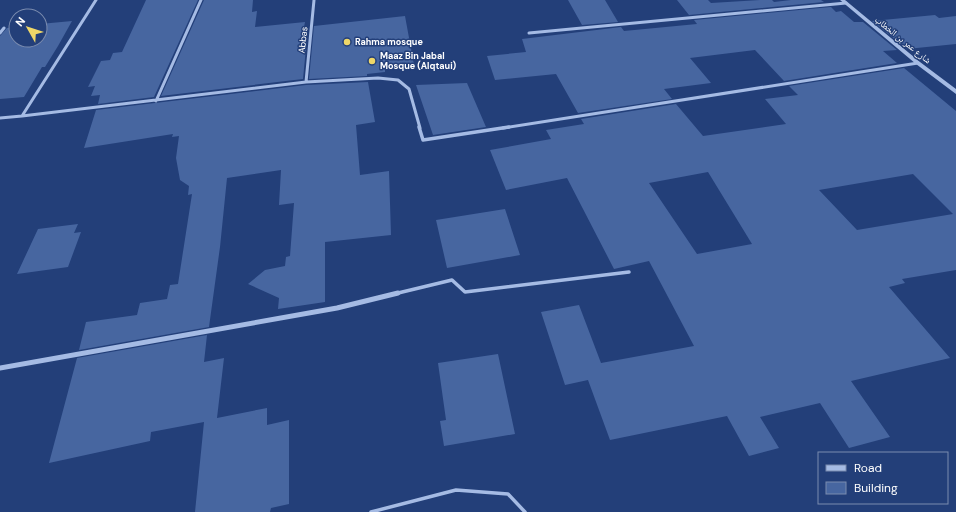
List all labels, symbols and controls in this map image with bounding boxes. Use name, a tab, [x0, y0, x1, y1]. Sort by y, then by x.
north arrow	[8, 8, 48, 48]
text: N	[12, 14, 28, 29]
street label: شارع عمر بن الخطاب	[872, 14, 934, 66]
street label: Abbas	[296, 26, 310, 54]
place label: Rahma mosque	[355, 36, 423, 48]
marker: Rahma mosque	[342, 37, 352, 47]
place label: Maaz Bin Jabal Mosque (Alqtaui)	[380, 50, 457, 72]
marker: Maaz Bin Jabal Mosque (Alqtaui)	[367, 56, 377, 66]
legend	[818, 452, 948, 504]
text: Road	[854, 460, 882, 476]
text: Building	[854, 480, 898, 496]

